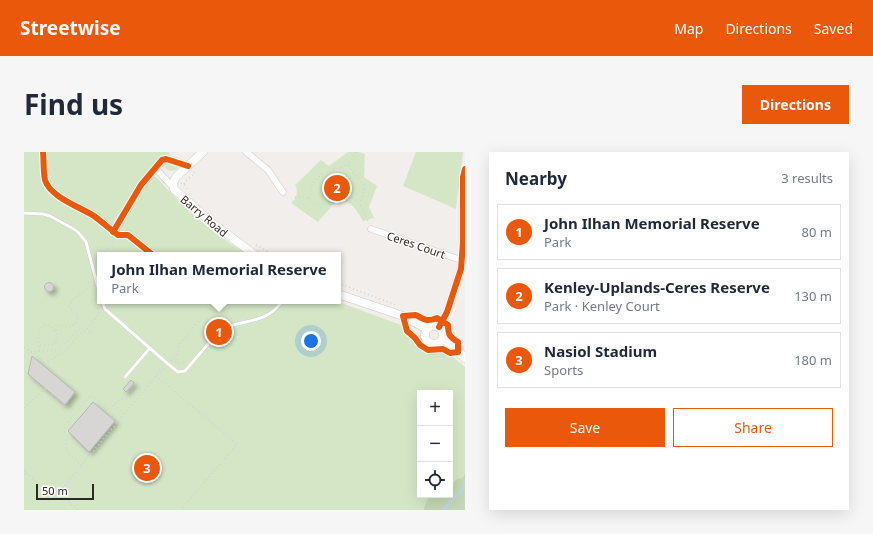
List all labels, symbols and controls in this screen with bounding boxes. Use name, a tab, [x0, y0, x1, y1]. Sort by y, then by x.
text: Streetwise	[20, 15, 121, 41]
text: Map	[674, 19, 703, 38]
text: Directions	[725, 19, 792, 38]
text: Saved	[814, 19, 853, 38]
text: Find us	[24, 85, 123, 123]
button: Directions	[742, 85, 849, 124]
text: Nearby	[505, 167, 567, 190]
text: 3 results	[781, 169, 833, 187]
pin: 2	[324, 173, 350, 203]
street label: Barry Road	[178, 191, 231, 240]
text: John Ilhan Memorial Reserve	[544, 213, 760, 233]
text: 1	[515, 223, 523, 241]
text: 80 m	[802, 223, 832, 241]
street label: Ceres Court	[385, 228, 447, 262]
text: Park	[544, 233, 571, 251]
popup	[97, 252, 341, 304]
text: John Ilhan Memorial Reserve	[111, 259, 327, 279]
text: Kenley-Uplands-Ceres Reserve	[544, 277, 770, 297]
text: Park	[111, 279, 139, 297]
text: 2	[515, 287, 523, 305]
text: 130 m	[794, 287, 832, 305]
text: Park · Kenley Court	[544, 297, 660, 315]
pin: 1	[206, 317, 232, 347]
your location	[301, 331, 321, 351]
text: Nasiol Stadium	[544, 341, 657, 361]
text: 3	[515, 351, 523, 369]
text: 180 m	[794, 351, 832, 369]
text: Sports	[544, 361, 583, 379]
map controls	[417, 390, 453, 498]
button: +	[417, 390, 453, 426]
button: Save	[505, 408, 665, 447]
button: Share	[673, 408, 833, 447]
button: −	[417, 426, 453, 462]
pin: 3	[134, 453, 160, 483]
button: locate	[417, 462, 453, 498]
scale bar	[36, 482, 94, 501]
text: 50 m	[42, 483, 68, 498]

